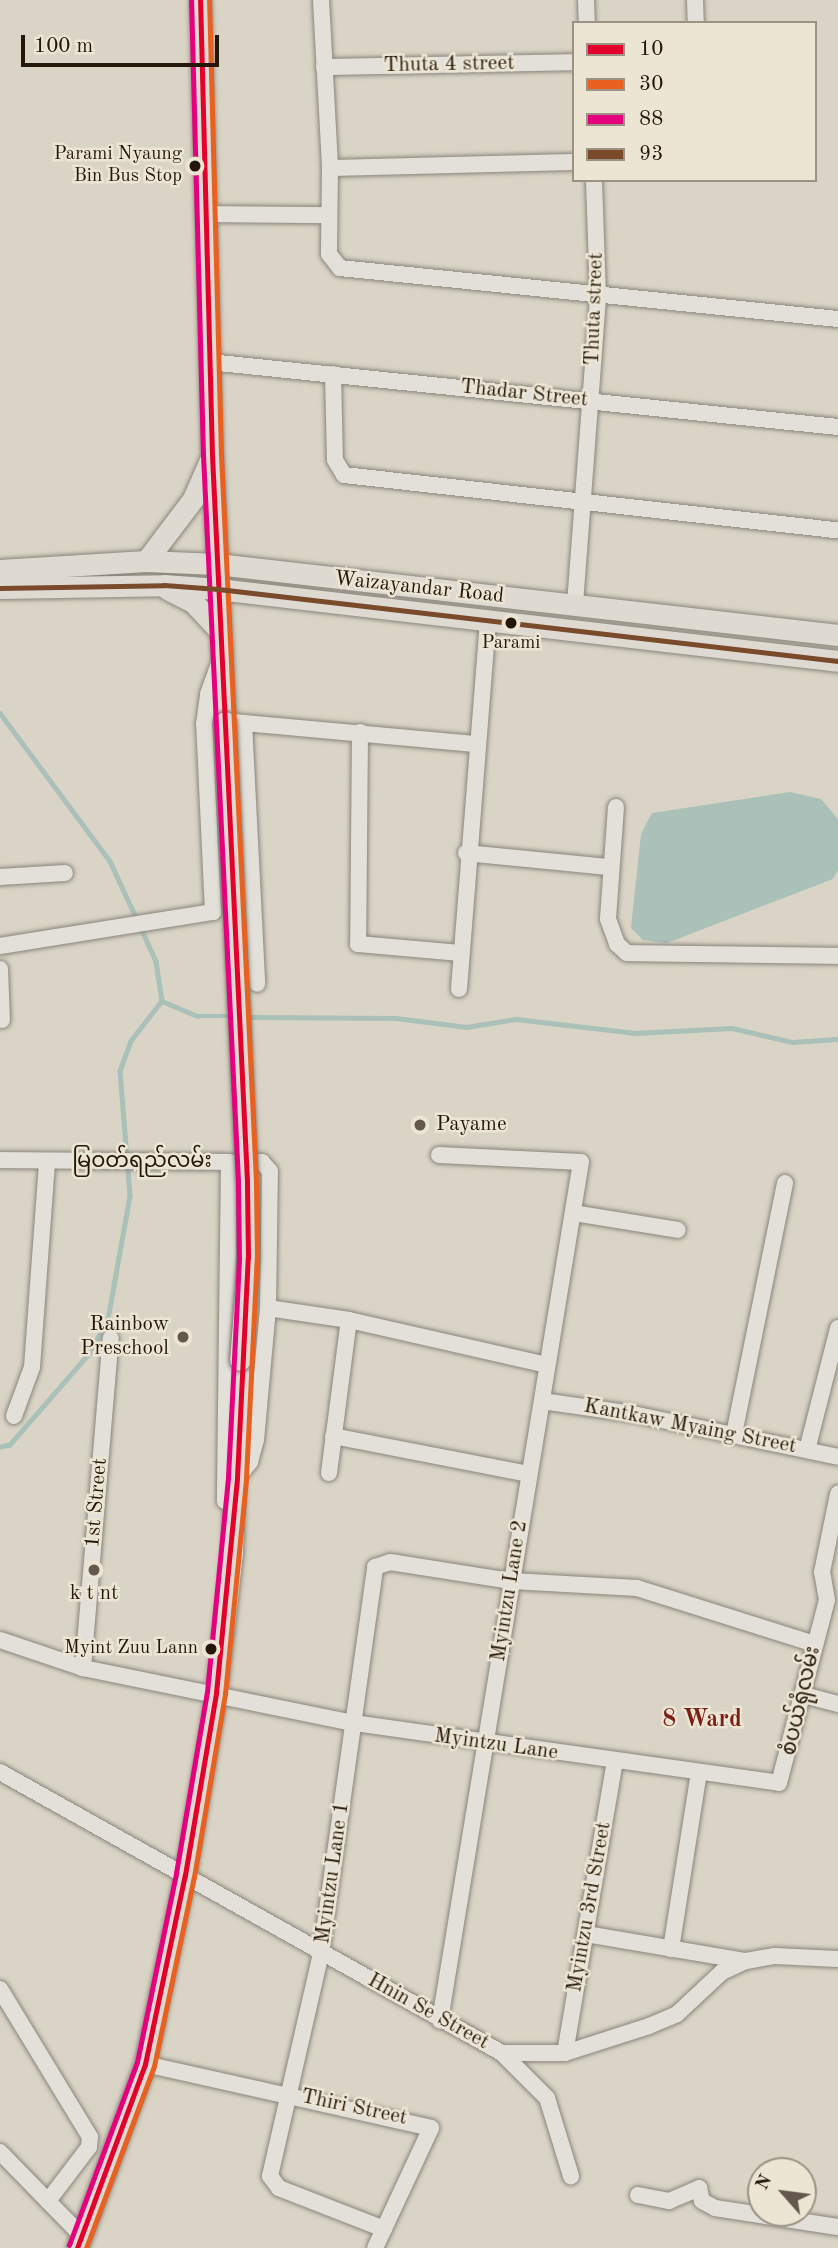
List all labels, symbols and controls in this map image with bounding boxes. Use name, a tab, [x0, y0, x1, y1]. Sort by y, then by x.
scale bar	[24, 21, 222, 65]
legend	[572, 21, 817, 182]
text: 100 m	[34, 36, 93, 57]
text: 10	[639, 39, 663, 60]
street label: Thuta 4 street	[383, 51, 515, 79]
text: 30	[639, 74, 663, 95]
text: 88	[639, 109, 663, 130]
place label: Parami Nyaung Bin Bus Stop	[54, 144, 182, 188]
text: 93	[639, 144, 663, 165]
marker: Parami Nyaung Bin Bus Stop	[188, 159, 202, 173]
street label: Thuta street	[580, 252, 610, 366]
street label: Thadar Street	[459, 375, 589, 413]
street label: Waizayandar Road	[333, 567, 505, 609]
marker: Parami	[504, 616, 518, 630]
place label: Parami	[482, 633, 540, 655]
place label: Payame	[436, 1112, 507, 1138]
marker: Payame	[410, 1115, 430, 1135]
street label: မြဝတ်ရည်လမ်း	[72, 1149, 212, 1175]
place label: Rainbow Preschool	[80, 1312, 169, 1362]
marker: Rainbow Preschool	[175, 1329, 191, 1345]
street label: Kantkaw Myaing Street	[581, 1394, 799, 1460]
street label: 1st Street	[81, 1457, 113, 1549]
street label: Myintzu Lane 2	[486, 1518, 534, 1664]
marker: k t nt	[86, 1562, 102, 1578]
place label: k t nt	[70, 1581, 118, 1607]
place label: Myint Zuu Lann	[64, 1638, 198, 1660]
marker: Myint Zuu Lann	[204, 1642, 218, 1656]
street label: စံပယ်ရုံလမ်း	[777, 1644, 827, 1758]
district label: 8 Ward	[662, 1707, 742, 1735]
street label: Myintzu Lane	[432, 1724, 560, 1766]
street label: Myintzu Lane 1	[311, 1800, 355, 1946]
street label: Myintzu 3rd Street	[563, 1820, 617, 1994]
street label: Hnin Se Street	[363, 1968, 493, 2056]
street label: Thiri Street	[299, 2084, 409, 2132]
north arrow	[747, 2157, 817, 2227]
text: N	[753, 2172, 777, 2194]

